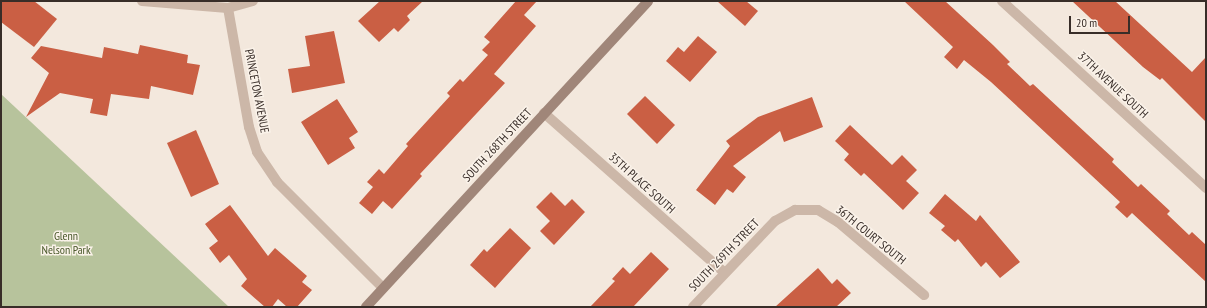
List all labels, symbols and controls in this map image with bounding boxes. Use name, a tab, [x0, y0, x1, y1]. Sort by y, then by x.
scale bar	[1071, 8, 1132, 34]
text: 20 m	[1076, 15, 1097, 30]
street label: PRINCETON AVENUE	[242, 48, 272, 134]
street label: 37TH AVENUE SOUTH	[1075, 49, 1151, 121]
street label: SOUTH 268TH STREET	[459, 105, 535, 185]
street label: 35TH PLACE SOUTH	[606, 150, 678, 216]
street label: 36TH COURT SOUTH	[833, 202, 909, 268]
street label: SOUTH 269TH STREET	[686, 216, 762, 294]
park label: Glenn Nelson Park	[41, 229, 91, 257]

